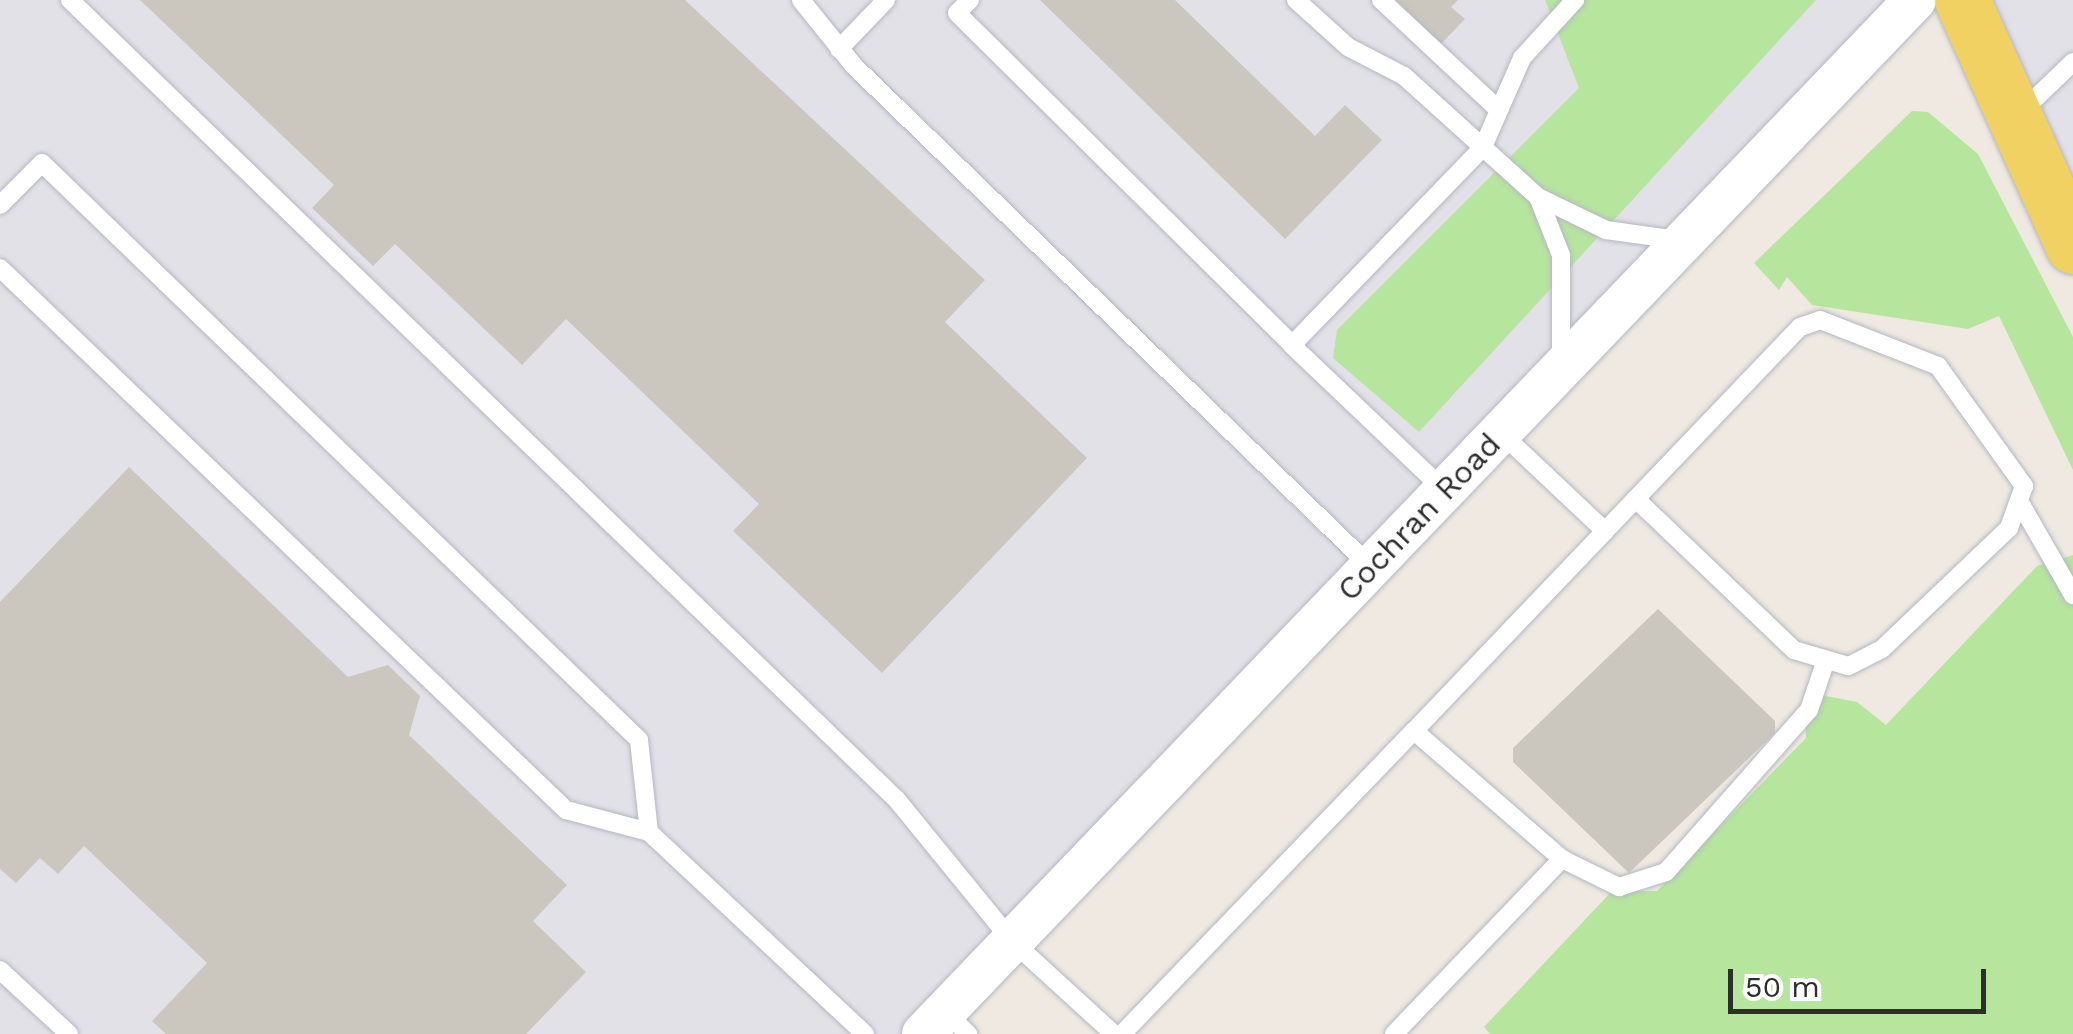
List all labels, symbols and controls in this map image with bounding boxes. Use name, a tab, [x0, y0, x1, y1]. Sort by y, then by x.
street label: Cochran Road	[1329, 425, 1509, 609]
scale bar	[1733, 949, 1990, 1011]
text: 50 m	[1745, 969, 1820, 1004]

